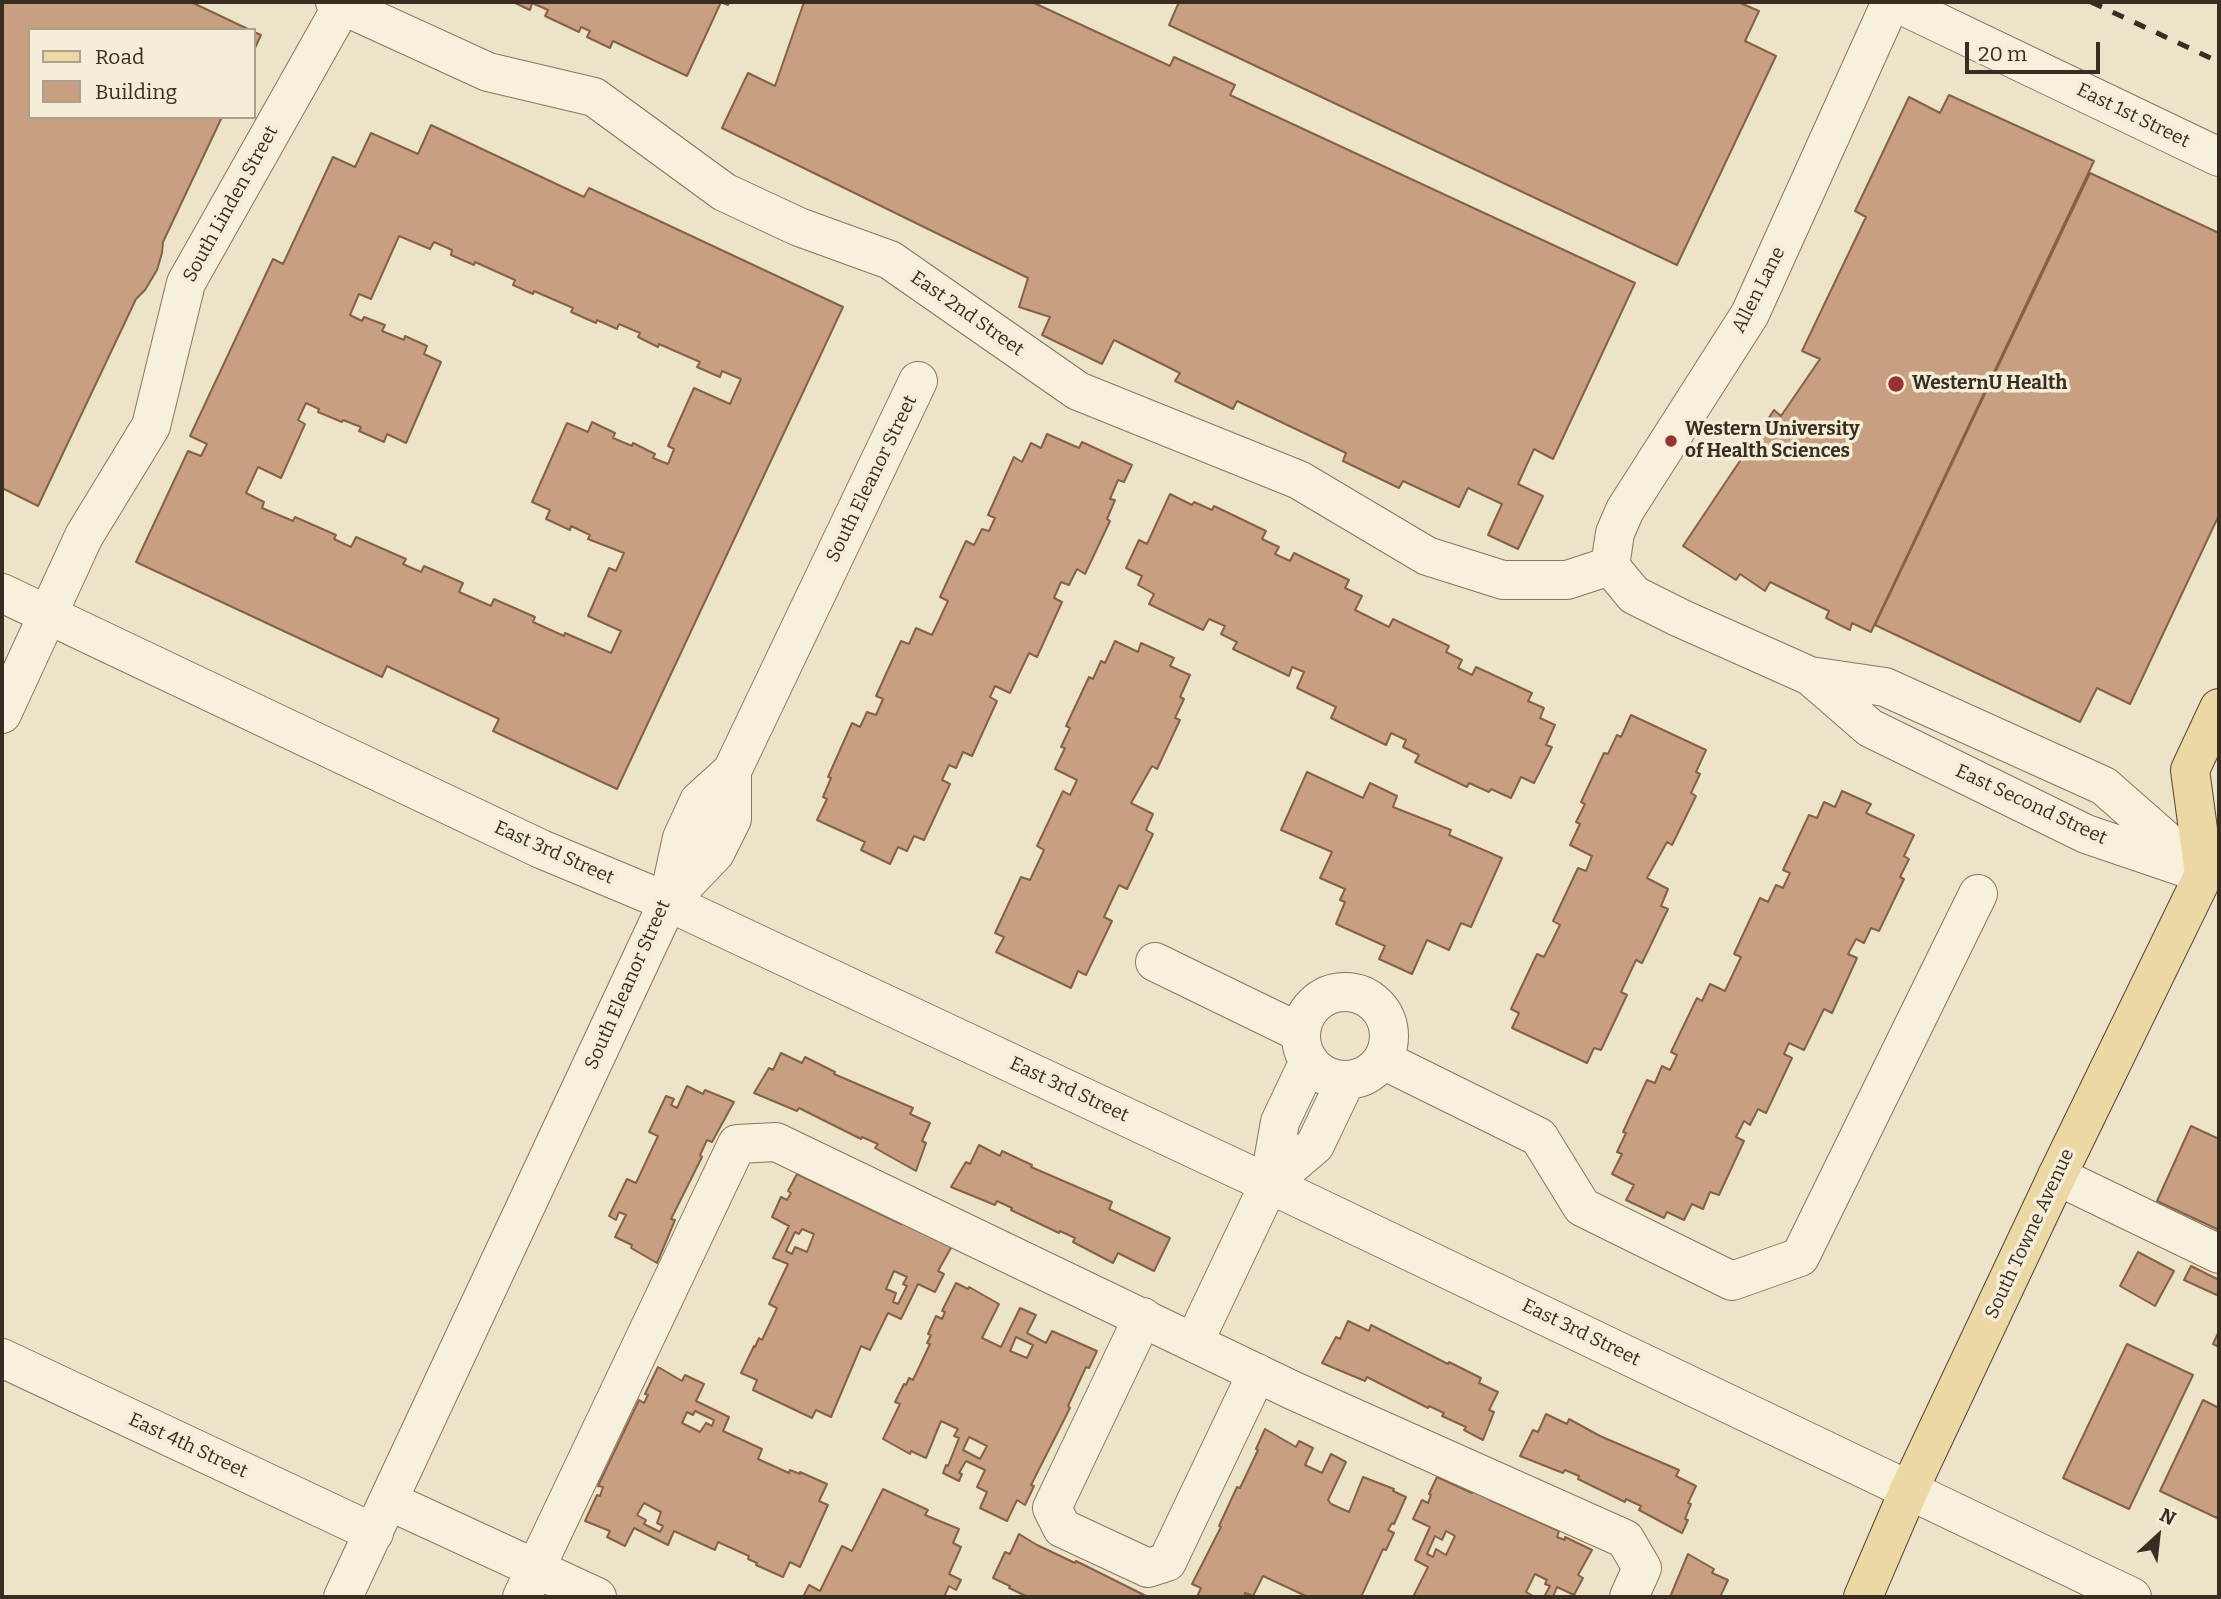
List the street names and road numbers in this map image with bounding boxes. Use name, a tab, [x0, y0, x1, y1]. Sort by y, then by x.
street label: East 1st Street	[2073, 79, 2193, 153]
street label: South Linden Street	[179, 122, 283, 286]
street label: Allen Lane	[1728, 243, 1790, 337]
street label: East 2nd Street	[906, 267, 1028, 361]
street label: South Eleanor Street	[822, 392, 922, 566]
street label: East Second Street	[1952, 760, 2110, 850]
street label: East 3rd Street	[491, 816, 617, 890]
street label: South Eleanor Street	[580, 897, 676, 1073]
street label: East 3rd Street	[1006, 1052, 1132, 1128]
street label: South Towne Avenue	[1981, 1145, 2079, 1323]
street label: East 3rd Street	[1518, 1295, 1644, 1371]
street label: East 4th Street	[125, 1408, 251, 1484]

